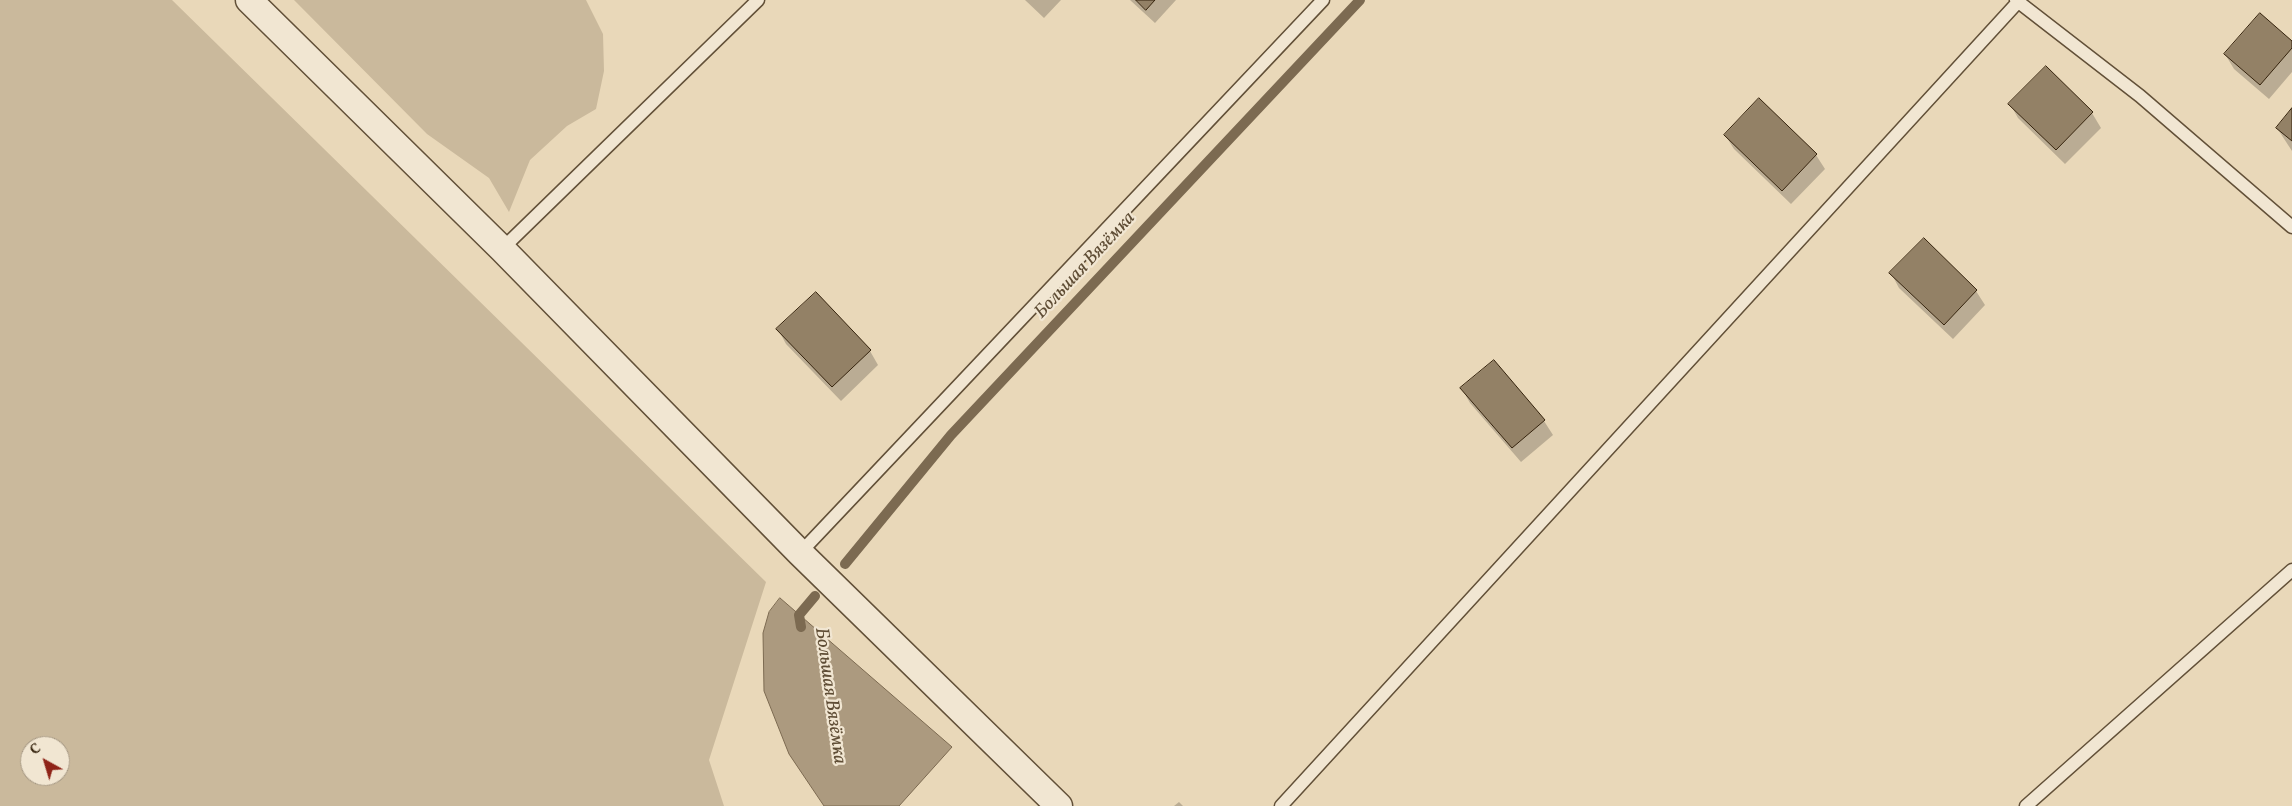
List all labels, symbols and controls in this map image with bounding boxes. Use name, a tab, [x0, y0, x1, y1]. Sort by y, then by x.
water label: Большая Вязёмка	[1031, 208, 1141, 324]
water label: Большая Вязёмка	[808, 626, 850, 766]
north arrow	[20, 736, 70, 786]
text: С	[26, 740, 45, 760]

